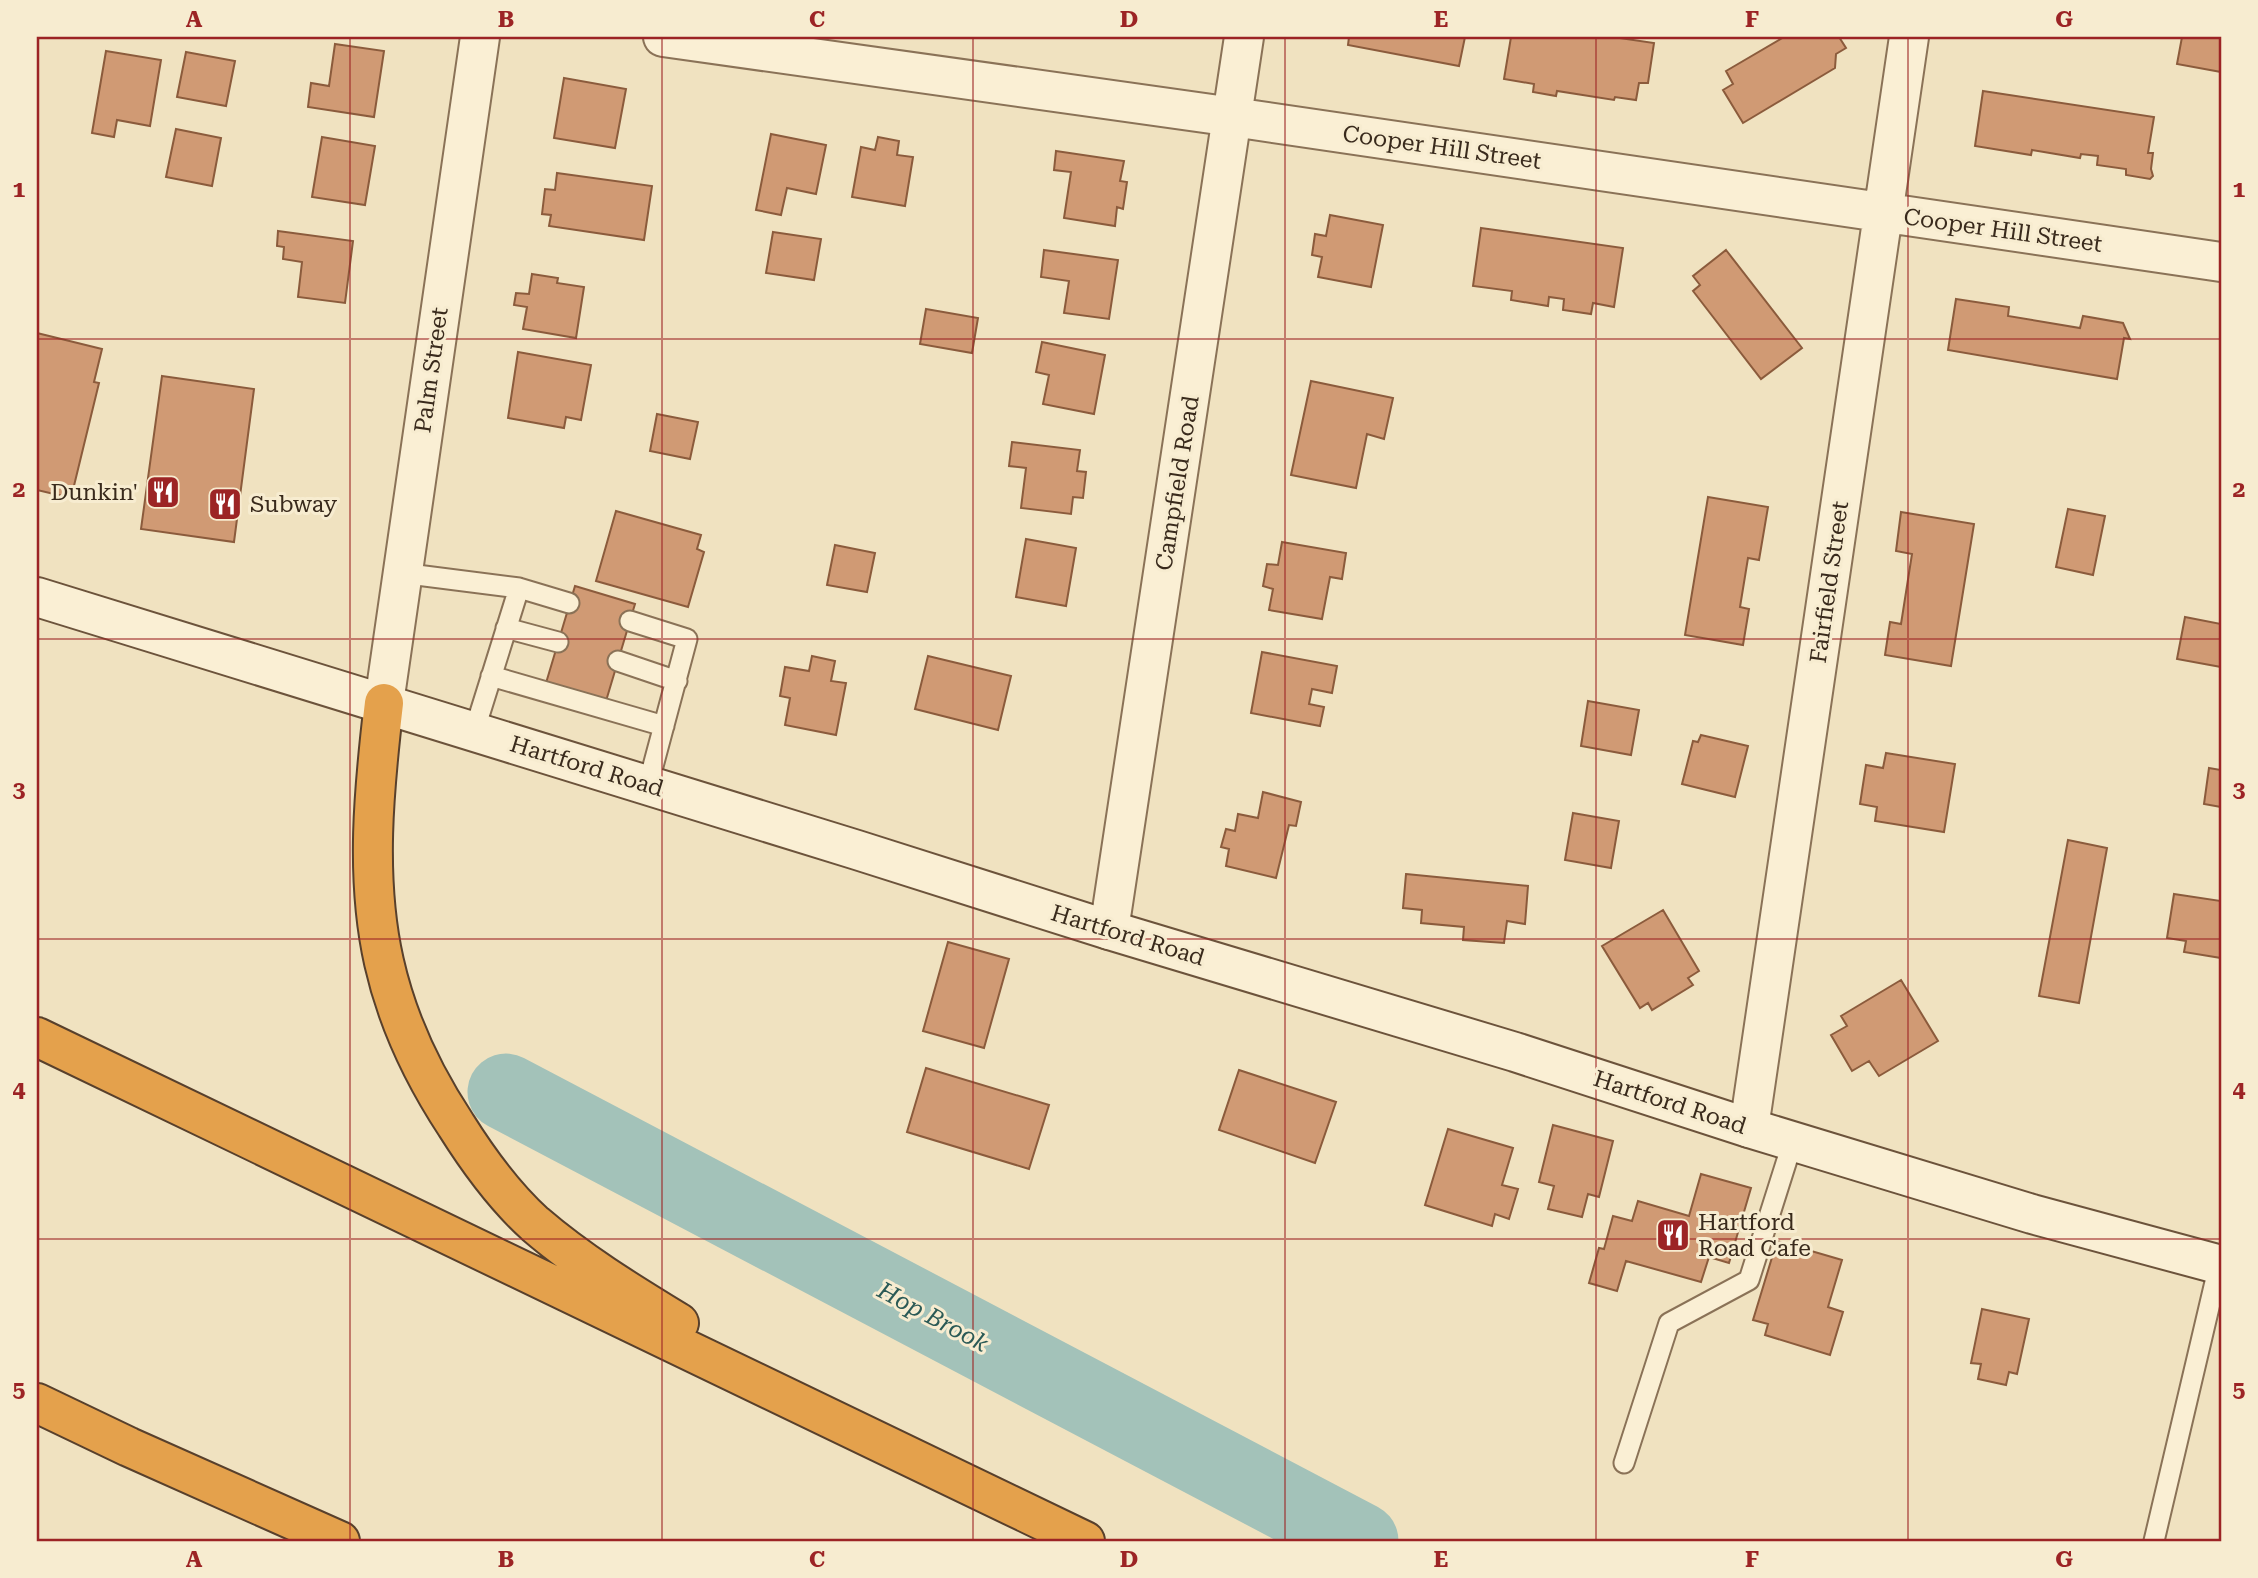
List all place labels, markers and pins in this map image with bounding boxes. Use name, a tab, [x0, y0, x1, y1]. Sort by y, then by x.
restaurant icon: Dunkin'	[144, 473, 182, 511]
place label: Dunkin'	[50, 479, 138, 506]
restaurant icon: Subway	[206, 485, 244, 523]
place label: Subway	[250, 491, 338, 518]
place label: Hartford Road Cafe	[1698, 1209, 1811, 1262]
restaurant icon: Hartford Road Cafe	[1654, 1216, 1692, 1254]

